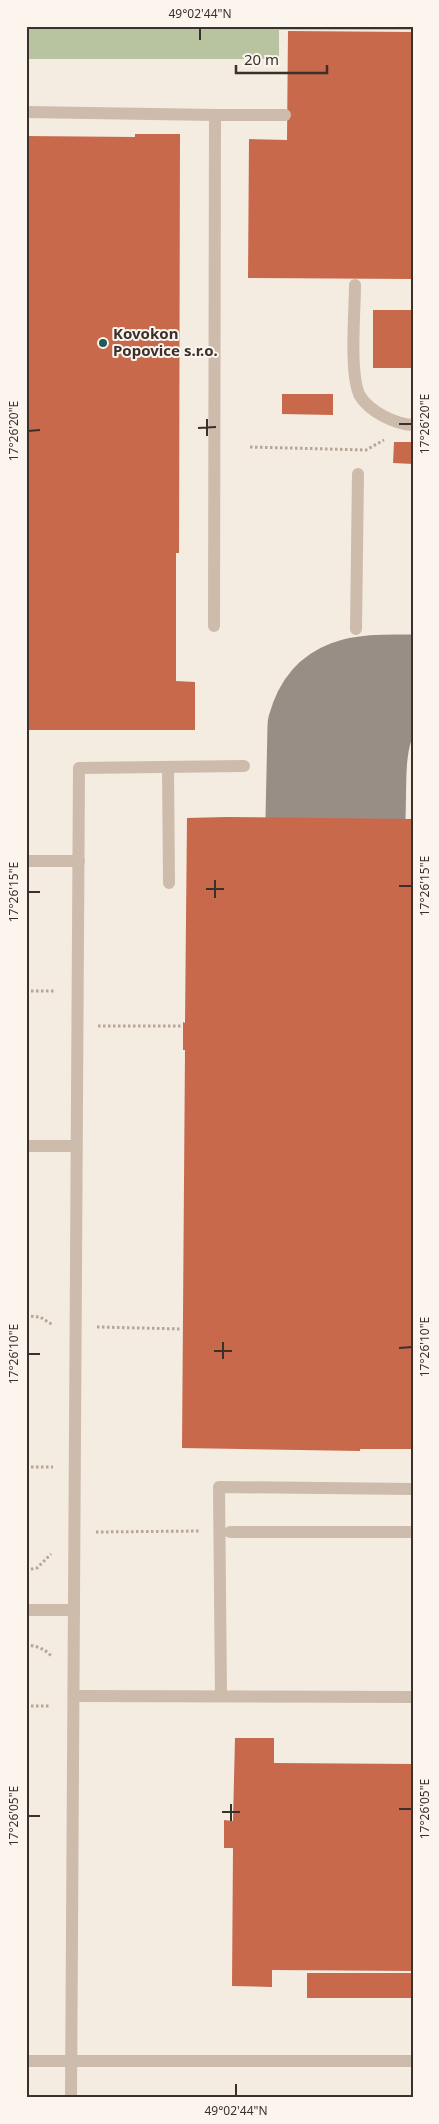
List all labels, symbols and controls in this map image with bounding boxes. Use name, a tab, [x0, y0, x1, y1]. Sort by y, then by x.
text: 49°02'44"N	[168, 5, 232, 22]
scale bar	[236, 42, 328, 74]
text: 20 m	[244, 49, 279, 69]
place label: Kovokon Popovice s.r.o.	[113, 323, 218, 360]
marker: Kovokon Popovice s.r.o.	[97, 337, 109, 349]
text: 17°26'20"E	[416, 394, 433, 454]
text: 17°26'20"E	[5, 401, 22, 461]
text: 17°26'15"E	[416, 856, 433, 916]
text: 17°26'15"E	[5, 862, 22, 922]
text: 17°26'10"E	[416, 1317, 433, 1377]
text: 17°26'10"E	[5, 1324, 22, 1384]
text: 17°26'05"E	[416, 1779, 433, 1839]
text: 17°26'05"E	[5, 1786, 22, 1846]
text: 49°02'44"N	[204, 2102, 268, 2119]

